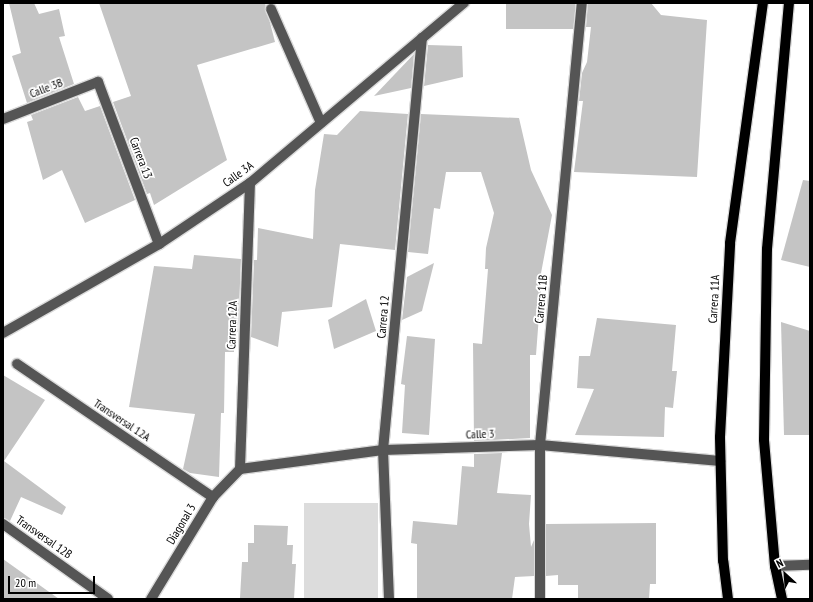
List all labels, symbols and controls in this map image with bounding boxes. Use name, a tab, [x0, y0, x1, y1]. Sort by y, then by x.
street label: Calle 3B	[27, 75, 65, 101]
street label: Carrera 13	[127, 135, 155, 181]
street label: Calle 3A	[220, 158, 256, 190]
street label: Carrera 11B	[532, 274, 550, 324]
street label: Carrera 11A	[706, 274, 722, 324]
street label: Carrera 12	[374, 295, 392, 339]
street label: Carrera 12A	[224, 300, 240, 350]
street label: Transversal 12A	[91, 396, 153, 444]
street label: Calle 3	[465, 426, 495, 442]
street label: Diagonal 3	[163, 501, 199, 547]
street label: Transversal 12B	[13, 512, 75, 562]
north arrow	[765, 554, 805, 594]
text: N	[774, 556, 785, 571]
scale bar	[10, 568, 97, 594]
text: 20 m	[15, 575, 36, 590]

